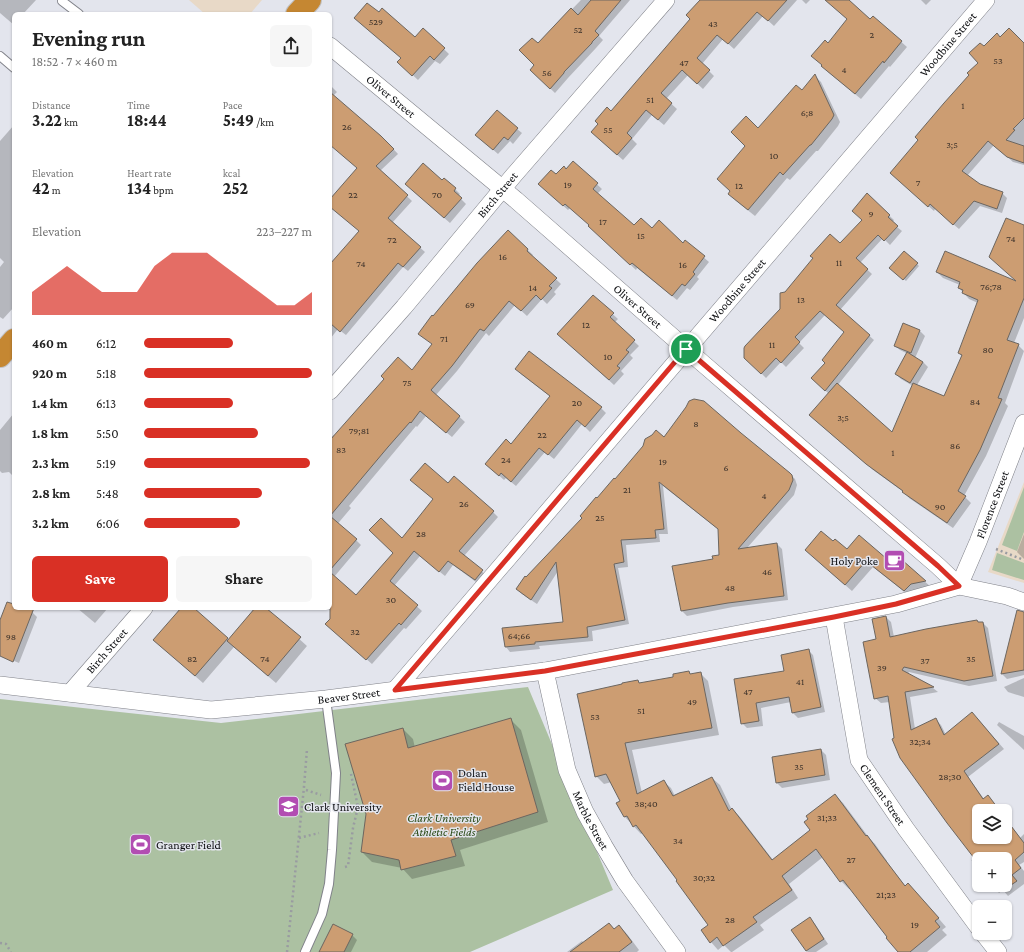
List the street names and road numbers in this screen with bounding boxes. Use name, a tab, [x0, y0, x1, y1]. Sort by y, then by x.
street label: Woodbine Street	[917, 9, 980, 79]
street label: Oliver Street	[363, 72, 419, 121]
street label: Birch Street	[474, 168, 521, 221]
street label: Woodbine Street	[706, 255, 769, 326]
street label: Oliver Street	[610, 281, 665, 332]
street label: Florence Street	[973, 468, 1012, 541]
street label: Birch Street	[83, 624, 131, 676]
street label: Beaver Street	[317, 685, 382, 707]
street label: Clement Street	[857, 761, 909, 829]
street label: Marble Street	[570, 789, 612, 853]

